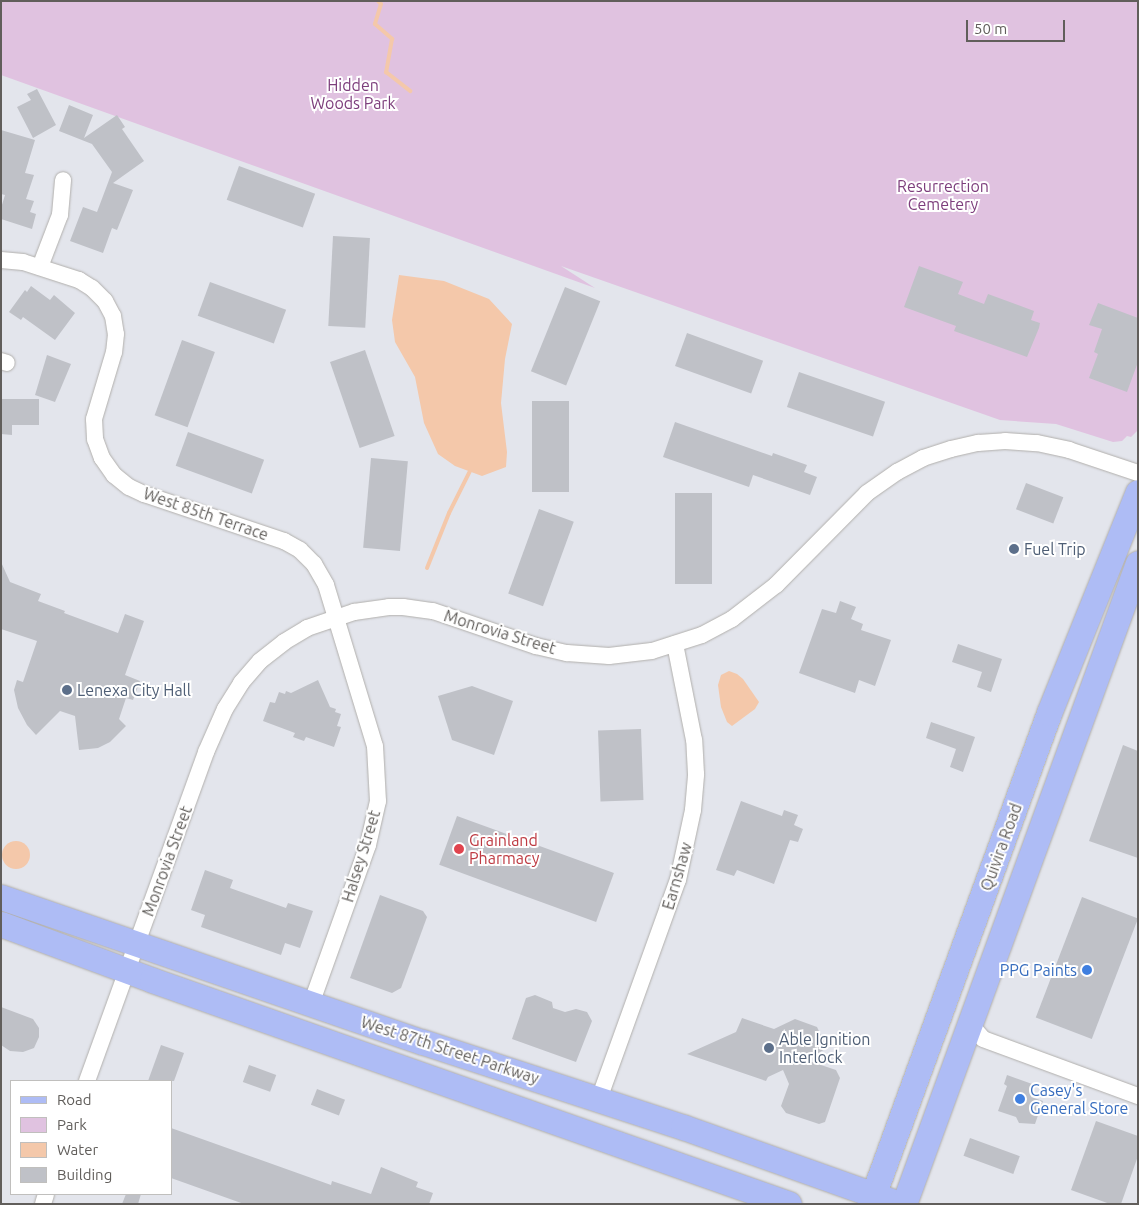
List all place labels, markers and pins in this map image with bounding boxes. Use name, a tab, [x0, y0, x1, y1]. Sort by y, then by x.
place label: Fuel Trip	[1024, 539, 1086, 559]
marker: Fuel Trip	[1008, 543, 1020, 555]
place label: Lenexa City Hall	[77, 680, 191, 700]
marker: Lenexa City Hall	[61, 684, 73, 696]
place label: Grainland Pharmacy	[469, 830, 539, 868]
marker: Grainland Pharmacy	[453, 843, 465, 855]
place label: PPG Paints	[1000, 960, 1077, 980]
marker: PPG Paints	[1081, 964, 1093, 976]
place label: Able Ignition Interlock	[779, 1029, 870, 1067]
marker: Able Ignition Interlock	[763, 1042, 775, 1054]
place label: Casey's General Store	[1030, 1080, 1128, 1118]
marker: Casey's General Store	[1014, 1093, 1026, 1105]

